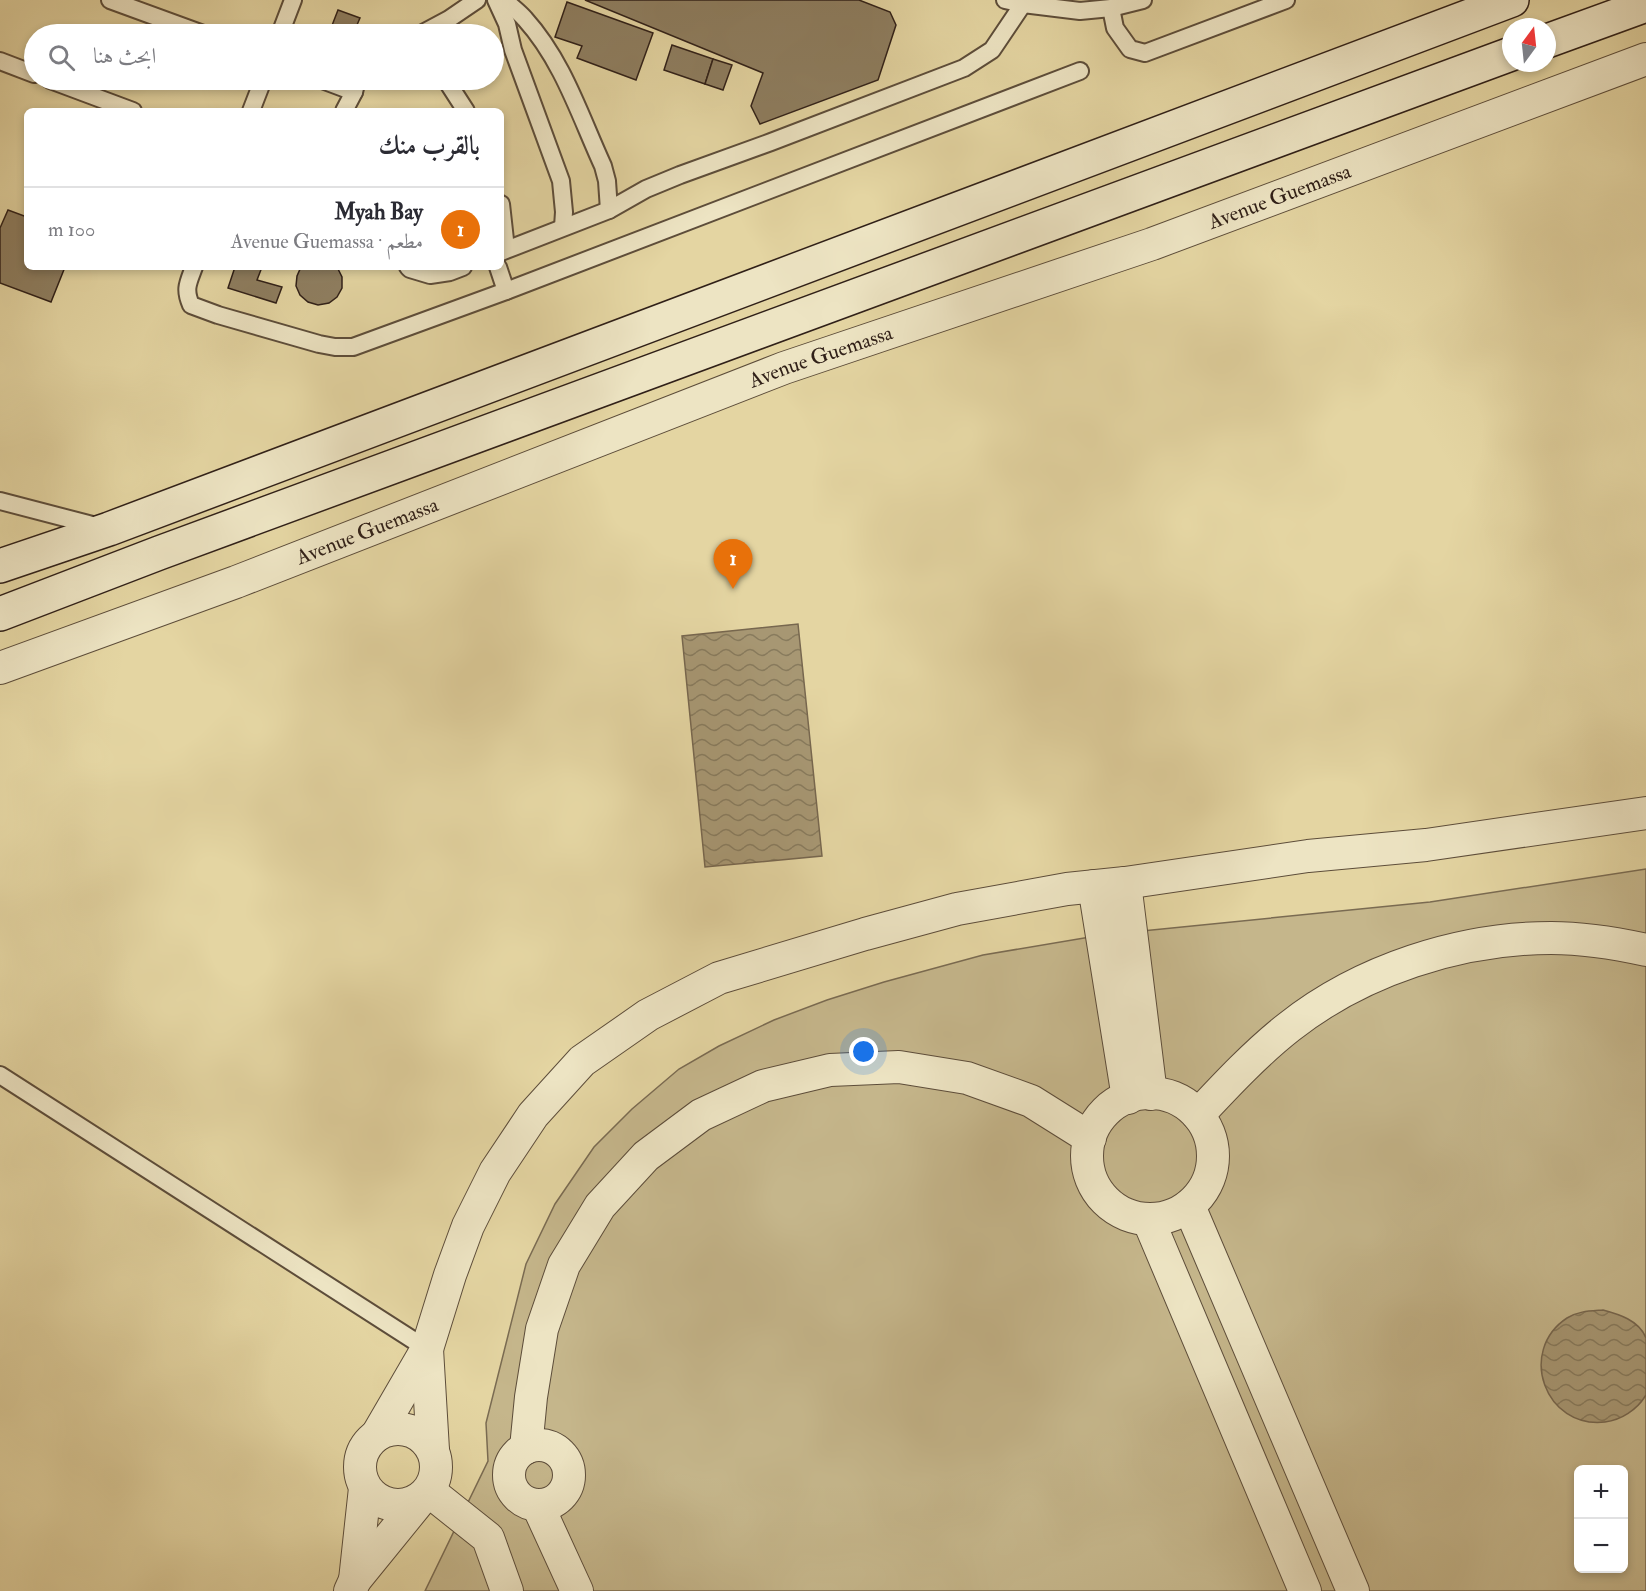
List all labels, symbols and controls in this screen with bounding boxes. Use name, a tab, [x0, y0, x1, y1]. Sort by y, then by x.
north arrow	[1502, 18, 1556, 72]
search box	[24, 24, 504, 90]
icon: search	[45, 41, 78, 74]
text: ابحث هنا	[93, 42, 156, 70]
text: بالقرب منك	[378, 130, 480, 162]
street label: Avenue Guemassa	[1204, 158, 1355, 236]
text: Myah Bay	[334, 198, 423, 226]
text: 100 m	[48, 217, 95, 242]
text: 1	[457, 217, 464, 242]
text: مطعم · Avenue Guemassa	[231, 229, 423, 254]
street label: Avenue Guemassa	[744, 319, 897, 395]
street label: Avenue Guemassa	[291, 491, 443, 572]
pin: 1	[714, 540, 752, 589]
your location	[849, 1037, 878, 1066]
map controls	[1574, 1465, 1628, 1573]
button: +	[1574, 1465, 1628, 1519]
button: −	[1574, 1519, 1628, 1573]

